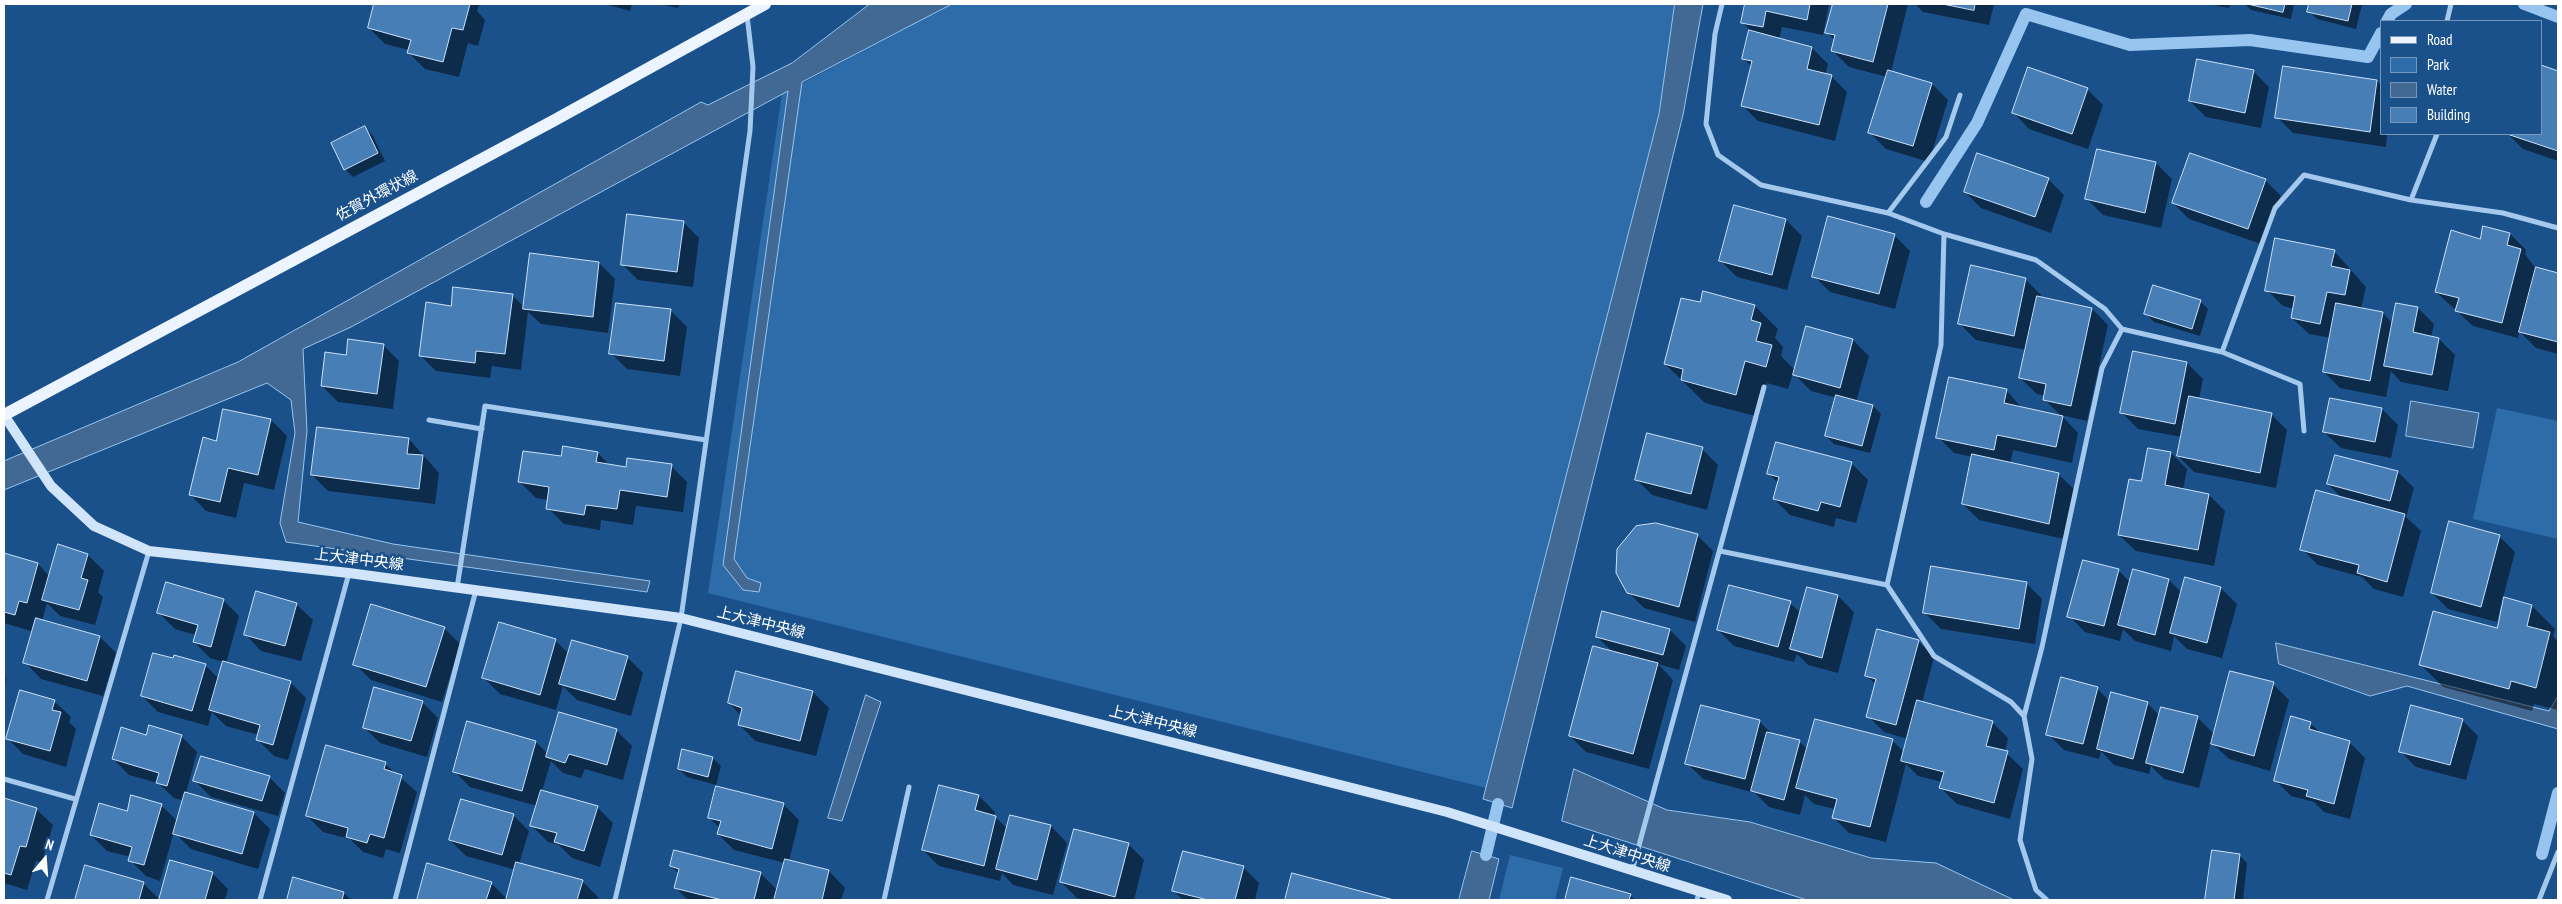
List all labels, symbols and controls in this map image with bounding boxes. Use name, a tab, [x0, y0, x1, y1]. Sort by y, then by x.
legend	[2380, 20, 2542, 135]
text: Road	[2427, 30, 2453, 49]
text: Park	[2427, 55, 2449, 74]
text: Water	[2427, 80, 2457, 99]
text: Building	[2427, 105, 2470, 124]
street label: 佐賀外環状線	[333, 167, 421, 225]
street label: 上大津中央線	[313, 546, 405, 574]
street label: 上大津中央線	[715, 603, 807, 643]
street label: 上大津中央線	[1107, 702, 1199, 742]
street label: 上大津中央線	[1581, 832, 1673, 876]
north arrow	[20, 834, 70, 884]
text: N	[43, 835, 56, 854]

